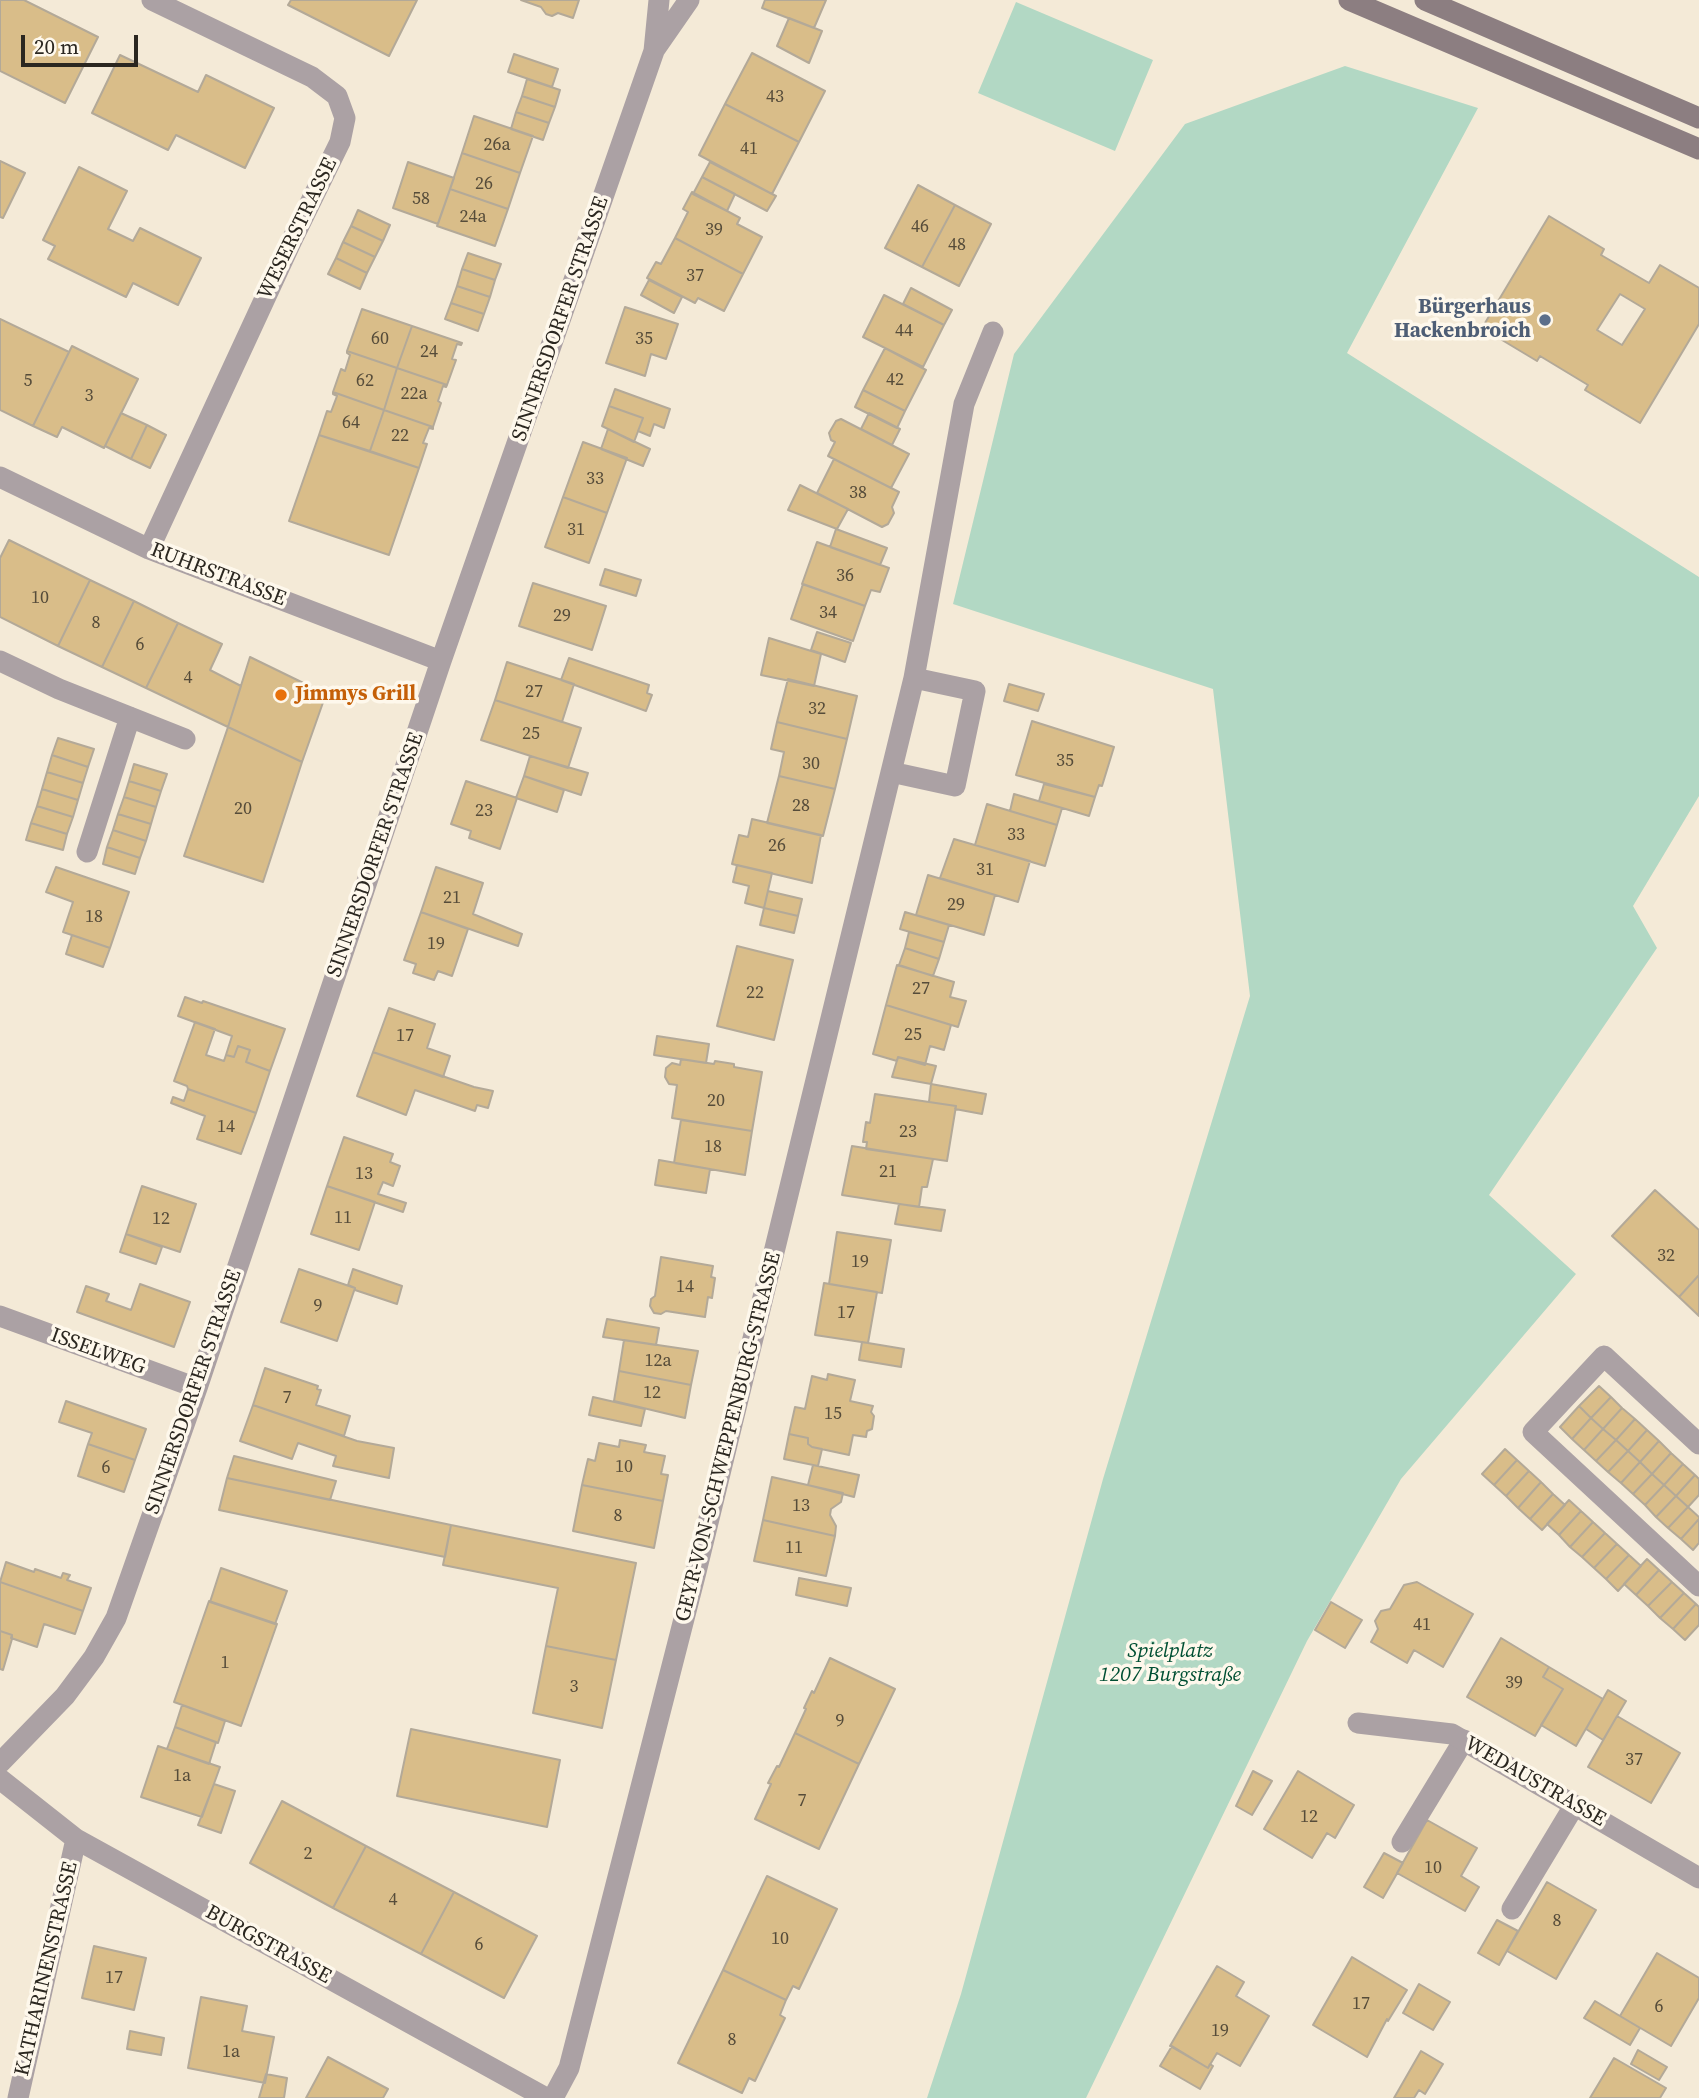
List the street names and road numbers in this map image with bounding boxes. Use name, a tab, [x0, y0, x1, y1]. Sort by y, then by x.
street label: WESERSTRASSE	[253, 154, 343, 304]
street label: SINNERSDORFER STRASSE	[507, 193, 615, 445]
street label: RUHRSTRASSE	[147, 538, 289, 612]
street label: SINNERSDORFER STRASSE	[322, 729, 430, 981]
street label: GEYR-VON-SCHWEPPENBURG-STRASSE	[671, 1250, 787, 1624]
street label: SINNERSDORFER STRASSE	[140, 1266, 248, 1518]
street label: ISSELWEG	[47, 1323, 149, 1381]
street label: WEDAUSTRASSE	[1460, 1731, 1610, 1833]
street label: KATHARINENSTRASSE	[10, 1859, 84, 2079]
street label: BURGSTRASSE	[201, 1900, 335, 1990]

